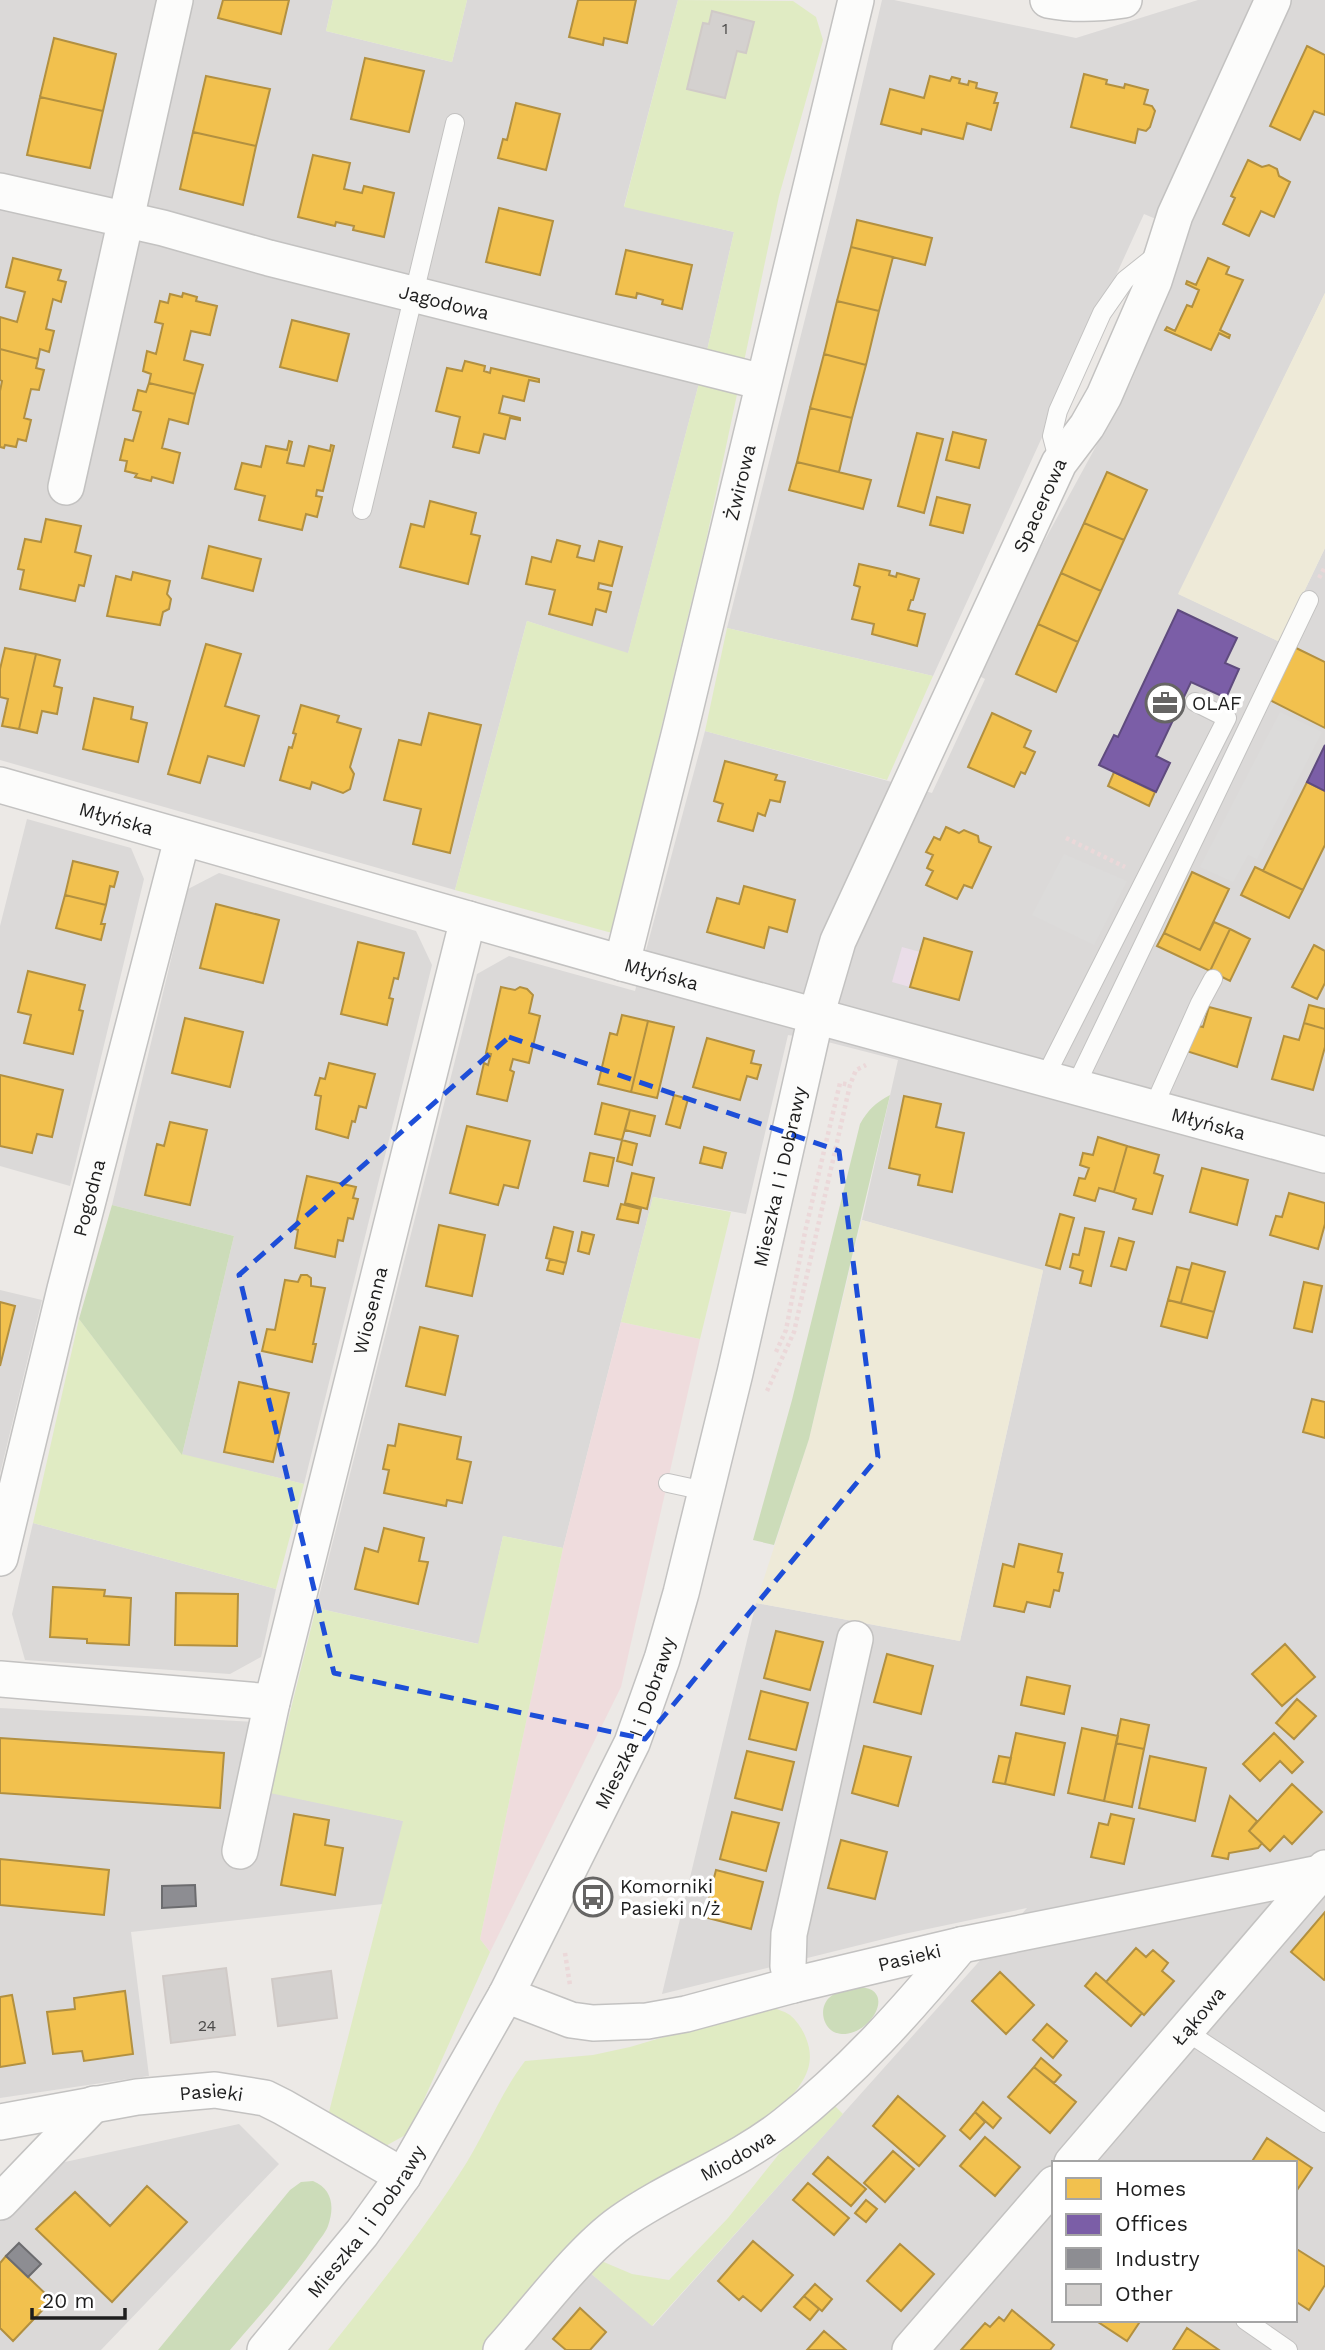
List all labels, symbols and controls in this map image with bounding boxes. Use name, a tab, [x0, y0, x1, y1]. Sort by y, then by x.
house number: 1	[722, 19, 728, 38]
street label: Jagodowa	[397, 280, 492, 324]
street label: Żwirowa	[720, 442, 760, 523]
street label: Spacerowa	[1008, 454, 1071, 556]
office icon: OLAF	[1144, 682, 1186, 724]
place label: OLAF	[1192, 692, 1242, 715]
street label: Młyńska	[77, 797, 156, 840]
street label: Młyńska	[622, 953, 702, 995]
street label: Mieszka I i Dobrawy	[748, 1084, 811, 1269]
street label: Młyńska	[1169, 1102, 1249, 1144]
street label: Pogodna	[68, 1157, 110, 1239]
street label: Wiosenna	[348, 1264, 392, 1357]
street label: Mieszka I i Dobrawy	[589, 1634, 679, 1813]
place label: Komorniki Pasieki n/ż	[620, 1875, 721, 1920]
bus stop icon: Komorniki Pasieki n/ż	[572, 1876, 614, 1918]
street label: Pasieki	[875, 1939, 943, 1976]
street label: Łąkowa	[1167, 1981, 1230, 2050]
house number: 24	[198, 2016, 217, 2035]
street label: Pasieki	[178, 2078, 245, 2106]
street label: Miodowa	[696, 2125, 779, 2186]
street label: Mieszka I i Dobrawy	[302, 2141, 430, 2302]
legend	[1052, 2161, 1297, 2322]
text: Homes	[1115, 2176, 1186, 2201]
text: Offices	[1115, 2211, 1188, 2236]
text: Industry	[1115, 2246, 1200, 2271]
scale bar	[32, 2276, 124, 2320]
text: Other	[1115, 2281, 1174, 2306]
text: 20 m	[42, 2288, 94, 2313]

